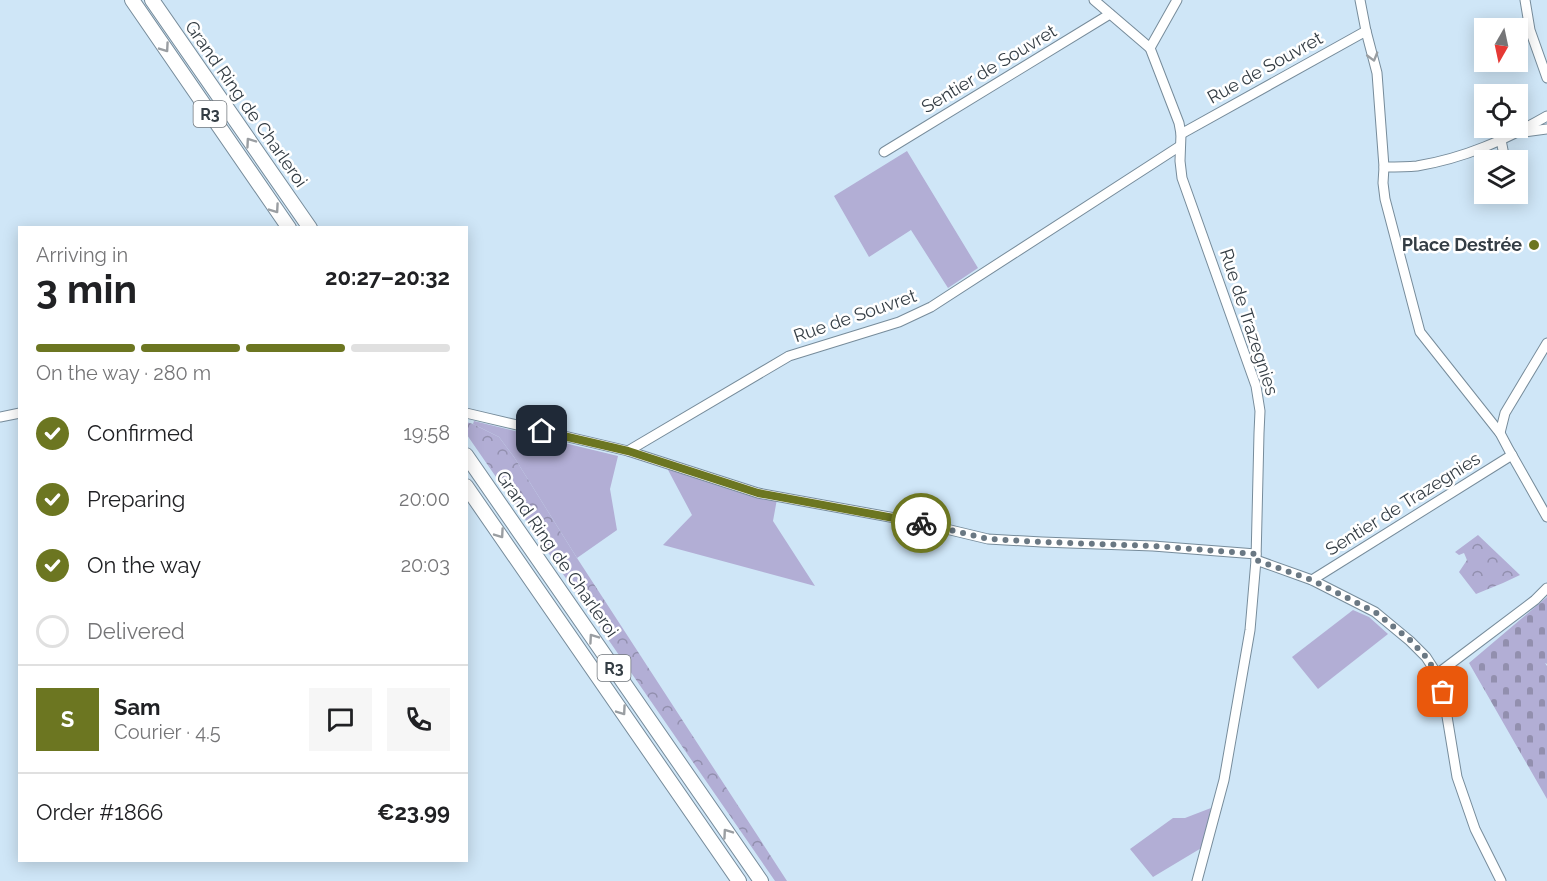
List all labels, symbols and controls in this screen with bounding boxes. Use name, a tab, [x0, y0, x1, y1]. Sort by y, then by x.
street label: Grand Ring de Charleroi	[181, 16, 312, 191]
north arrow	[1474, 18, 1528, 72]
map controls	[1474, 18, 1528, 204]
street label: Sentier de Souvret	[917, 20, 1060, 117]
street label: Rue de Souvret	[1204, 27, 1326, 108]
one-way arrow	[158, 42, 169, 53]
one-way arrow	[1366, 51, 1378, 62]
button: locate	[1474, 84, 1528, 138]
road number: R3	[194, 101, 226, 127]
one-way arrow	[246, 137, 257, 148]
button: layers	[1474, 150, 1528, 204]
one-way arrow	[268, 202, 279, 213]
place label: Place Destrée	[1402, 234, 1522, 255]
marker: Place Destrée	[1527, 238, 1541, 252]
text: Arriving in	[36, 243, 128, 267]
street label: Rue de Trazegnies	[1216, 246, 1283, 398]
text: 20:27–20:32	[325, 264, 450, 290]
text: 3 min	[36, 266, 137, 312]
street label: Rue de Souvret	[791, 285, 919, 346]
text: On the way · 280 m	[36, 361, 211, 385]
pin	[516, 405, 567, 456]
icon: home	[525, 414, 558, 447]
icon: check	[36, 417, 69, 450]
text: Confirmed	[87, 420, 194, 446]
text: 19:58	[403, 421, 450, 445]
street label: Sentier de Trazegnies	[1322, 447, 1484, 560]
street label: Grand Ring de Charleroi	[492, 466, 623, 641]
icon: check	[36, 483, 69, 516]
text: Preparing	[87, 486, 185, 512]
text: 20:00	[399, 487, 450, 511]
courier	[891, 493, 951, 553]
icon: bike	[905, 507, 938, 540]
one-way arrow	[493, 527, 504, 538]
icon: check	[36, 549, 69, 582]
text: On the way	[87, 552, 201, 578]
text: 20:03	[401, 553, 450, 577]
text: Delivered	[87, 618, 185, 644]
one-way arrow	[589, 633, 600, 644]
road number: R3	[598, 655, 630, 681]
pin	[1417, 666, 1468, 717]
icon: bag	[1426, 675, 1459, 708]
button: chat	[309, 688, 372, 751]
button: phone	[387, 688, 450, 751]
text: Sam	[114, 694, 161, 720]
one-way arrow	[615, 705, 626, 716]
text: S	[61, 706, 74, 732]
text: Courier · 4.5	[114, 720, 221, 744]
text: Order #1866	[36, 799, 163, 825]
text: €23.99	[377, 799, 450, 825]
one-way arrow	[723, 828, 734, 839]

